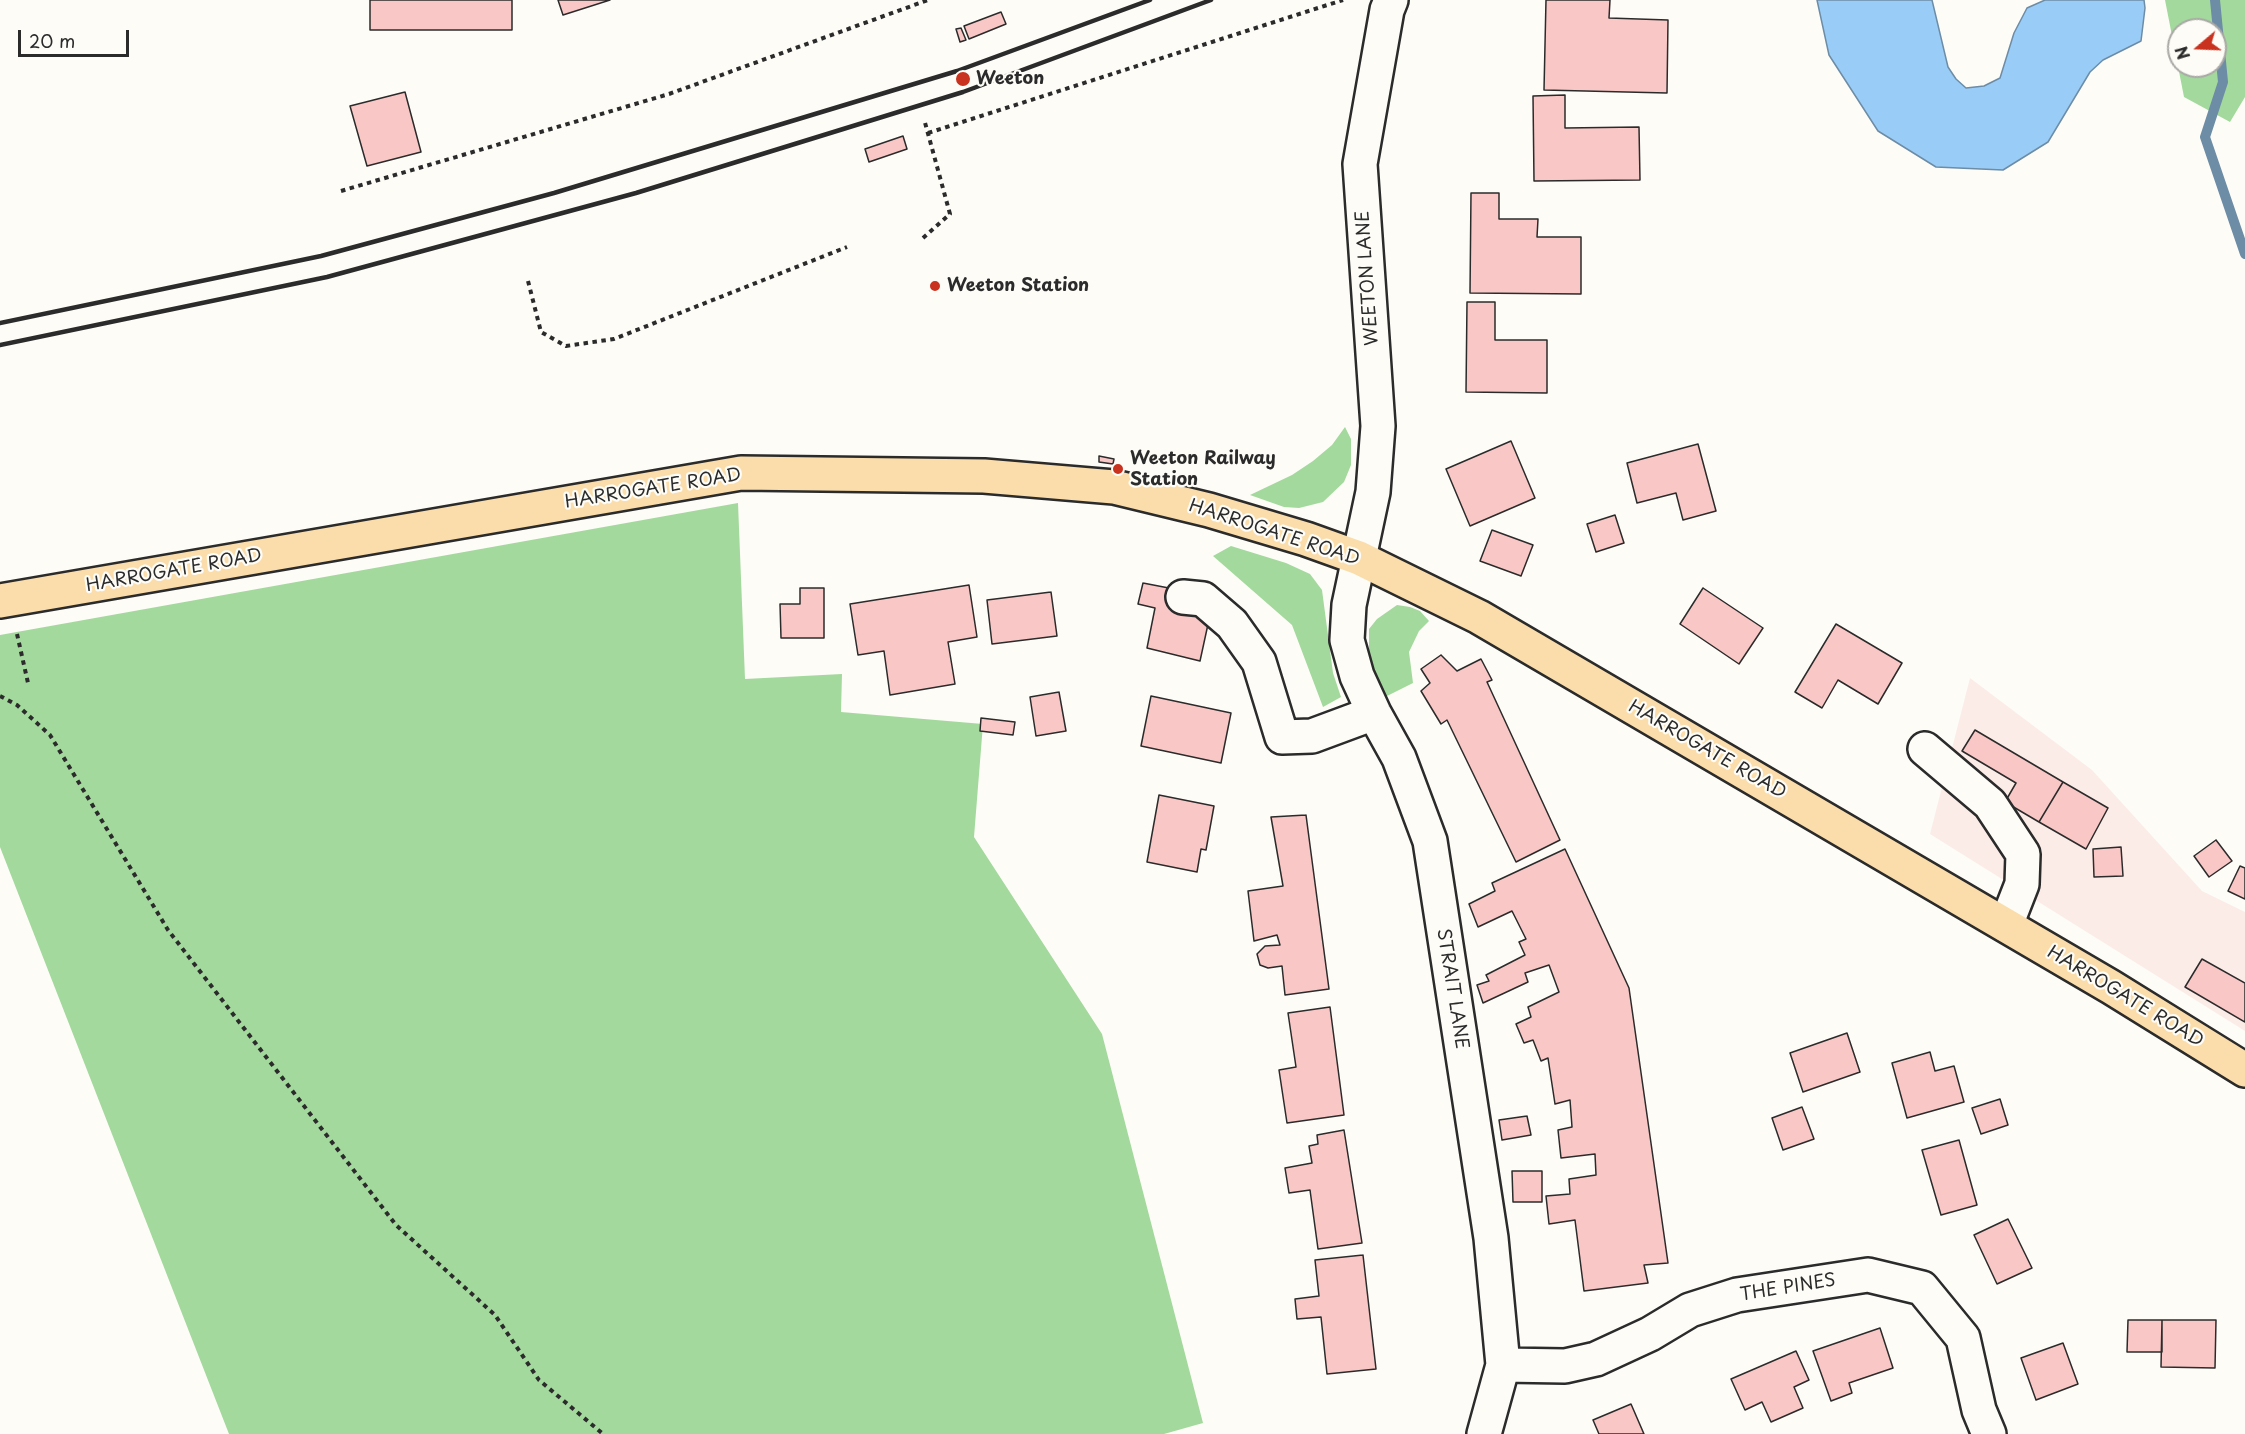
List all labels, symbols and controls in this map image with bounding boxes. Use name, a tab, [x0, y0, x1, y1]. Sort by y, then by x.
scale bar	[21, 18, 132, 56]
north arrow	[2167, 18, 2227, 78]
text: 20 m	[29, 27, 75, 54]
text: N	[2168, 43, 2195, 63]
place label: Weeton	[976, 68, 1044, 90]
marker: Weeton	[954, 70, 972, 88]
street label: WEETON LANE	[1353, 210, 1383, 346]
place label: Weeton Station	[947, 275, 1089, 297]
marker: Weeton Station	[928, 279, 942, 293]
place label: Weeton Railway Station	[1130, 448, 1276, 490]
marker: Weeton Railway Station	[1111, 462, 1125, 476]
street label: HARROGATE ROAD	[563, 464, 743, 514]
street label: HARROGATE ROAD	[1186, 495, 1362, 571]
street label: HARROGATE ROAD	[84, 545, 264, 597]
street label: HARROGATE ROAD	[1624, 696, 1790, 804]
street label: STRAIT LANE	[1432, 927, 1472, 1051]
street label: HARROGATE ROAD	[2043, 942, 2207, 1052]
street label: THE PINES	[1739, 1270, 1837, 1306]

